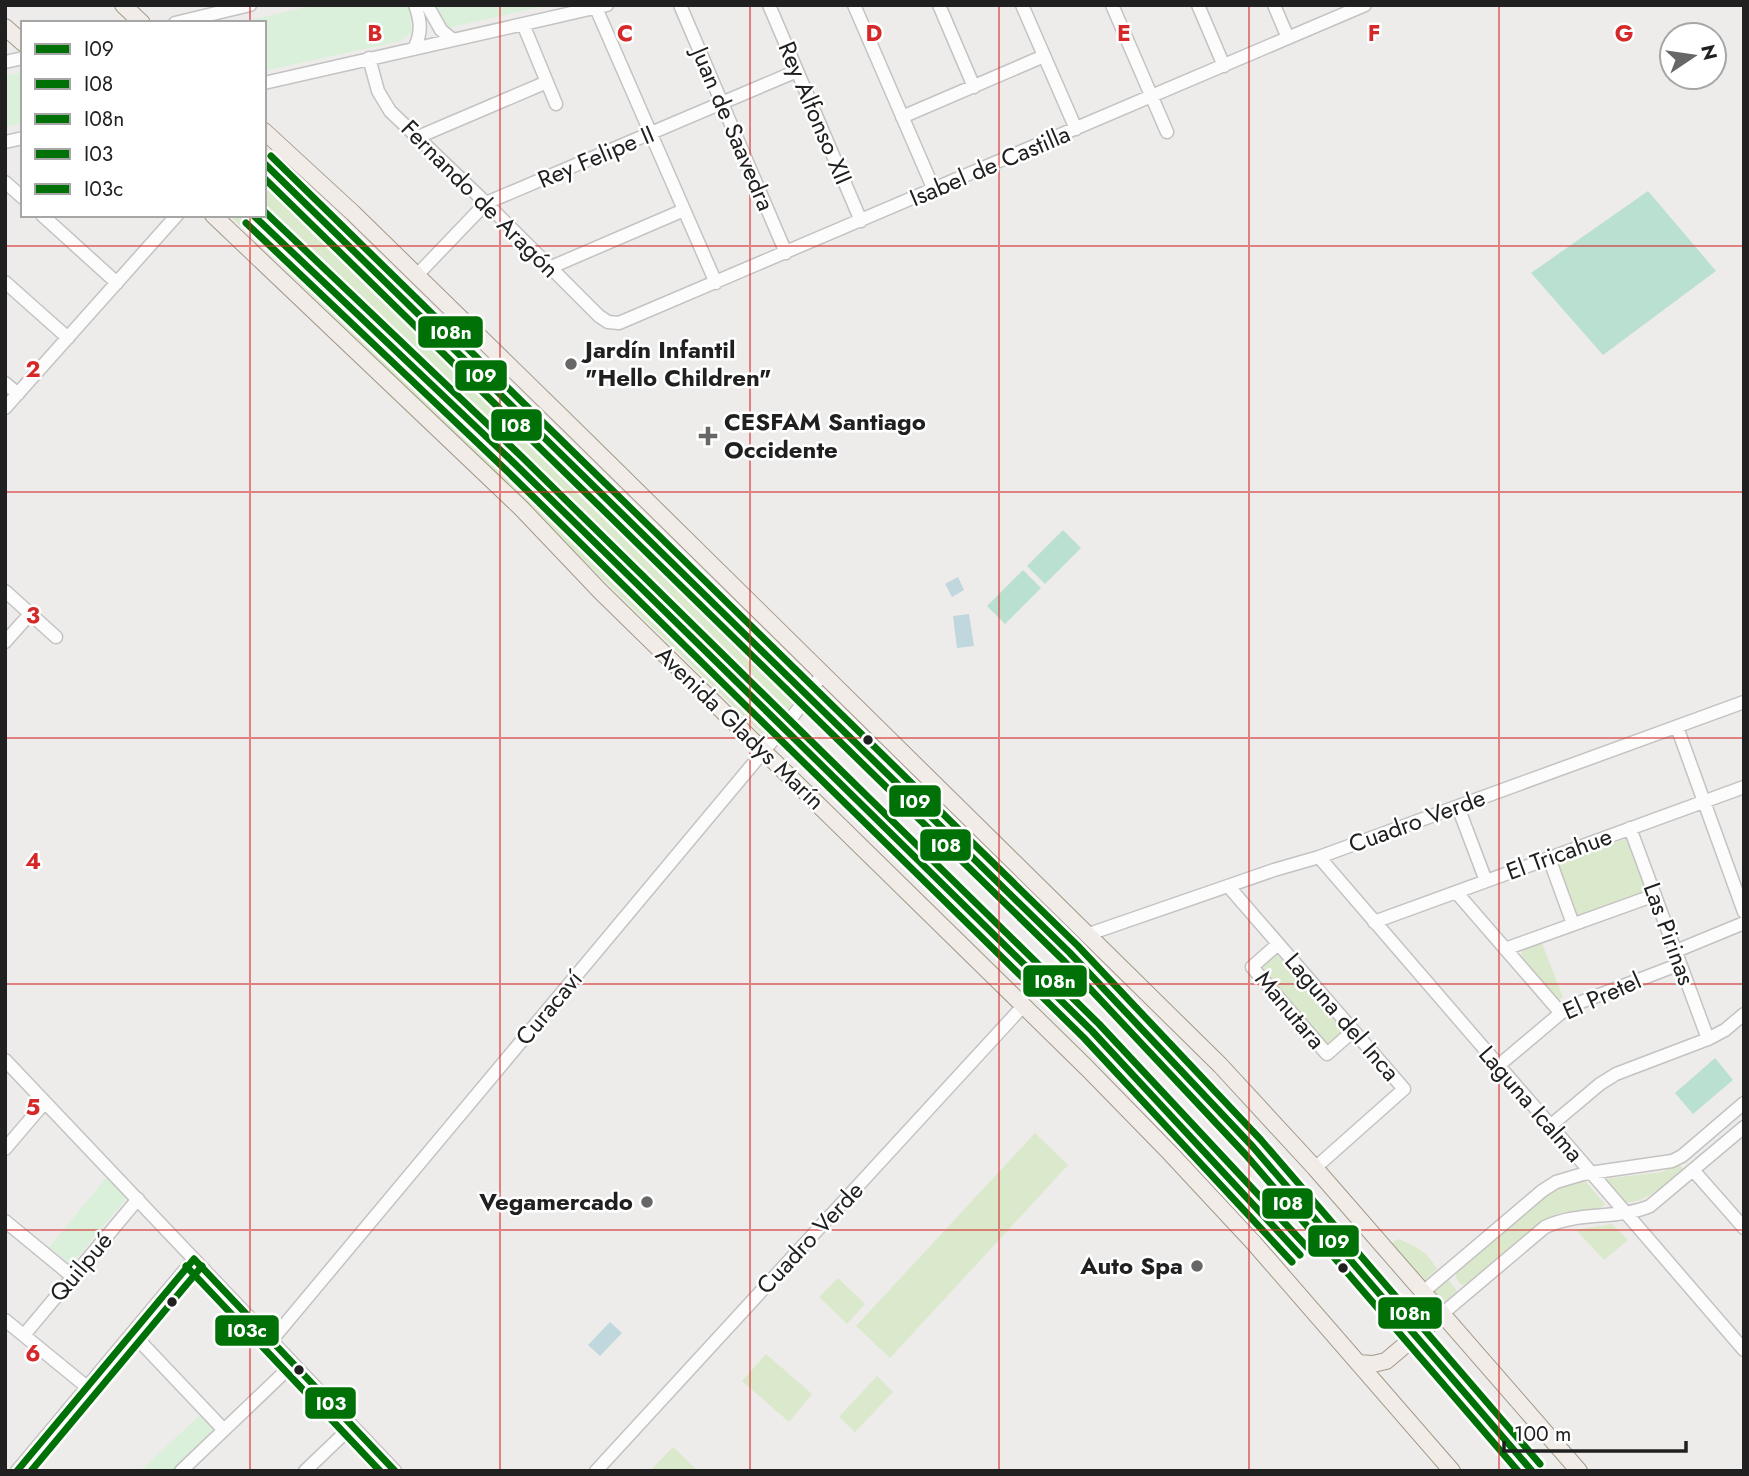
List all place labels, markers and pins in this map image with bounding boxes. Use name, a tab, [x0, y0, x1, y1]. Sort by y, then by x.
place label: Jardín Infantil "Hello Children"	[581, 332, 772, 395]
marker: Jardín Infantil "Hello Children"	[563, 356, 579, 372]
place label: CESFAM Santiago Occidente	[724, 404, 926, 467]
marker: CESFAM Santiago Occidente	[698, 426, 718, 446]
unlabelled marker	[861, 733, 875, 747]
place label: Vegamercado	[478, 1184, 633, 1219]
marker: Vegamercado	[639, 1194, 655, 1210]
place label: Auto Spa	[1079, 1248, 1183, 1283]
marker: Auto Spa	[1189, 1258, 1205, 1274]
unlabelled marker	[1336, 1261, 1350, 1275]
unlabelled marker	[165, 1295, 179, 1309]
unlabelled marker	[292, 1363, 306, 1377]

